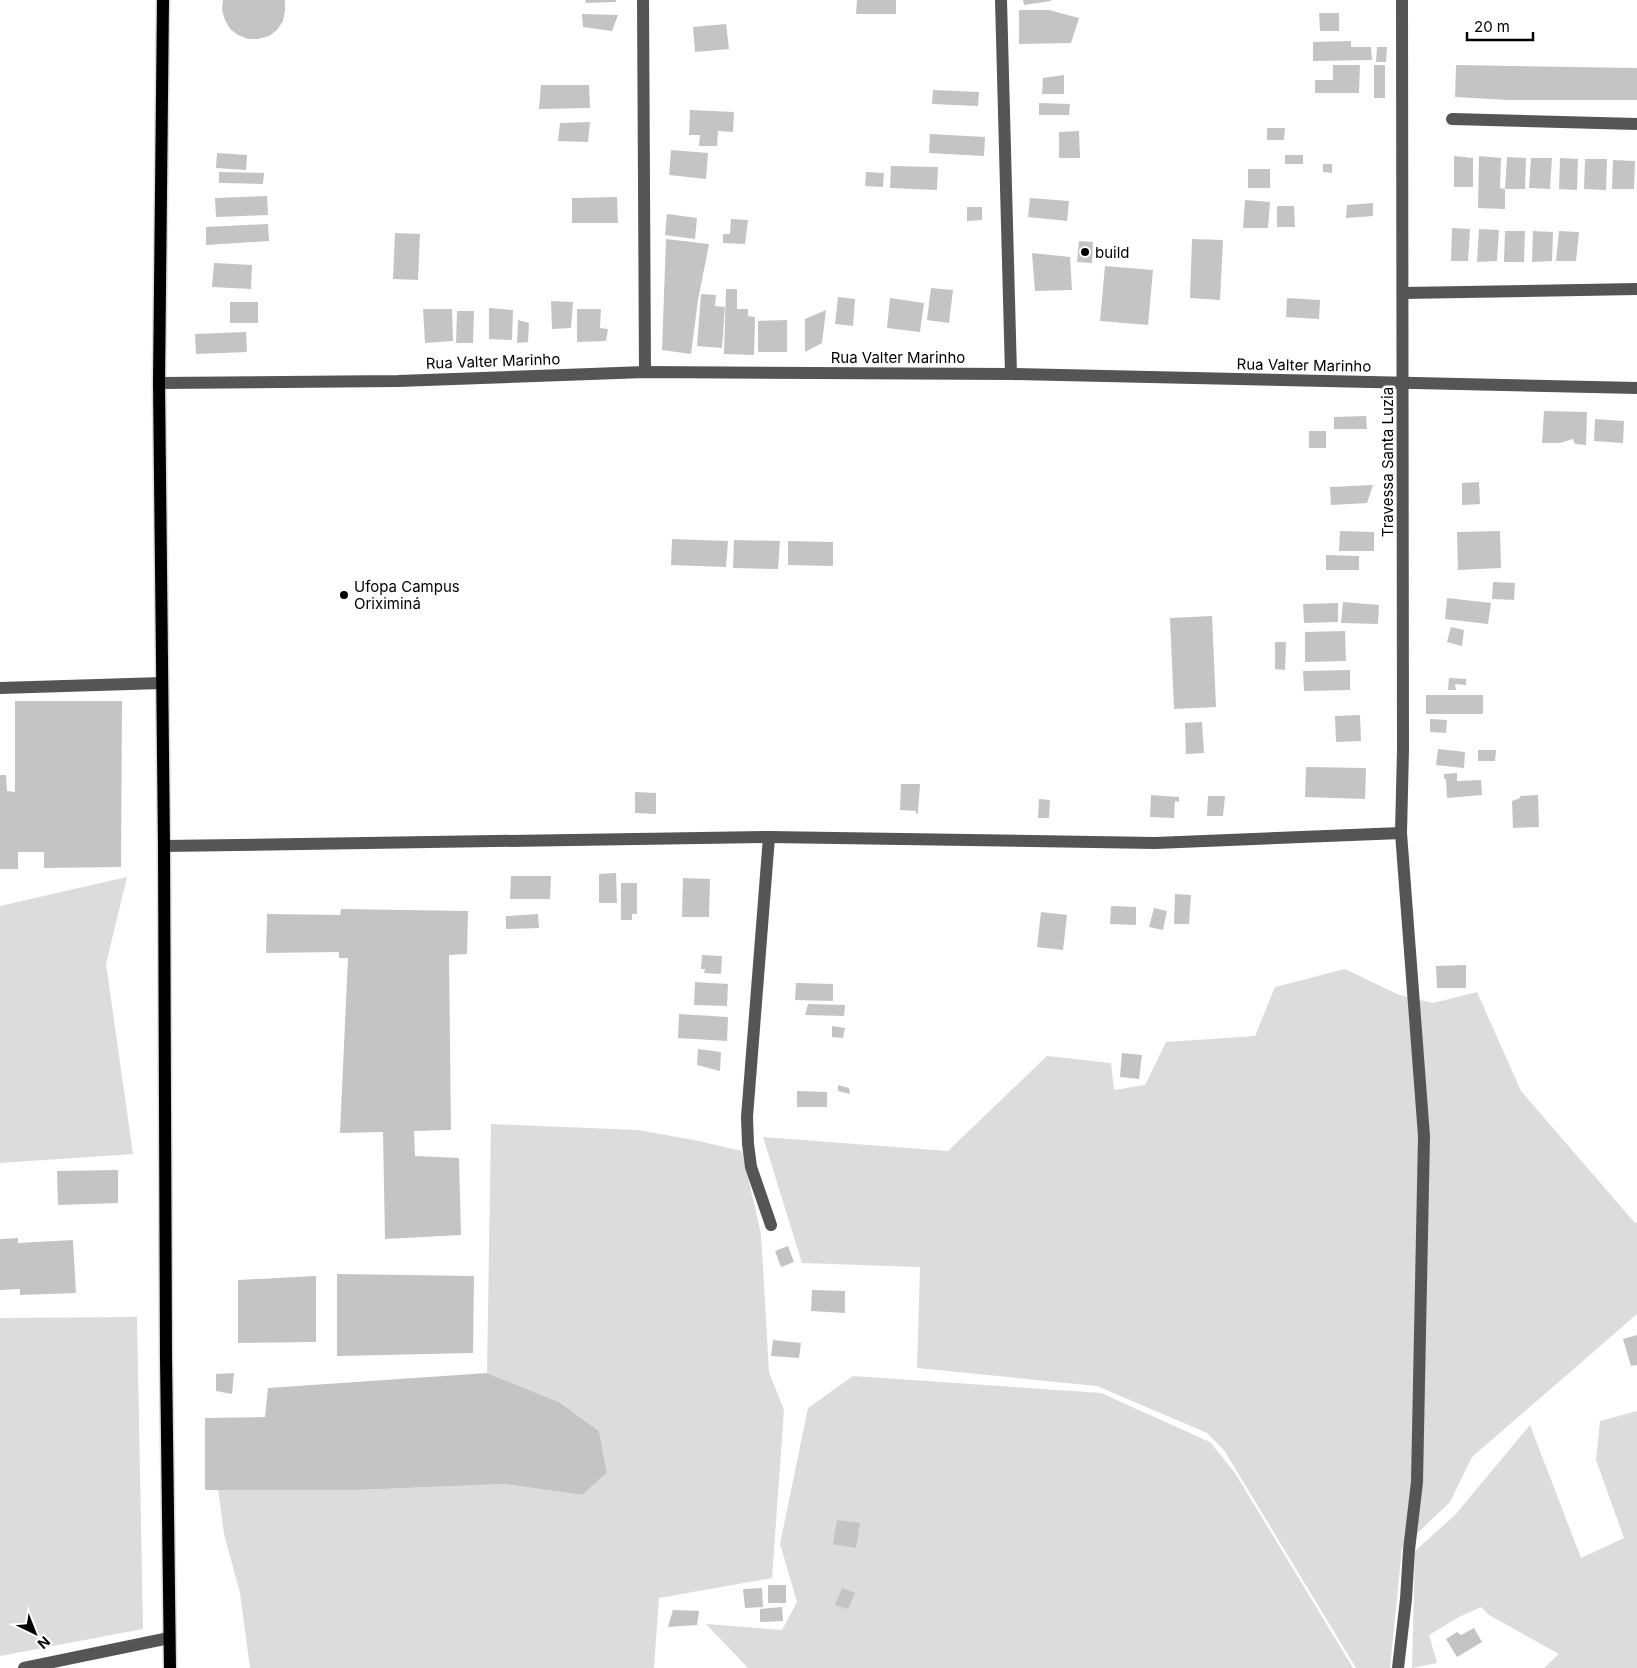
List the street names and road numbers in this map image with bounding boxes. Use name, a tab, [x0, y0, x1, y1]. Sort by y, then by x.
street label: Rua Valter Marinho	[831, 348, 965, 367]
street label: Rua Valter Marinho	[425, 349, 561, 373]
street label: Rua Valter Marinho	[1237, 354, 1371, 376]
street label: Travessa Santa Luzia	[1378, 387, 1397, 537]

